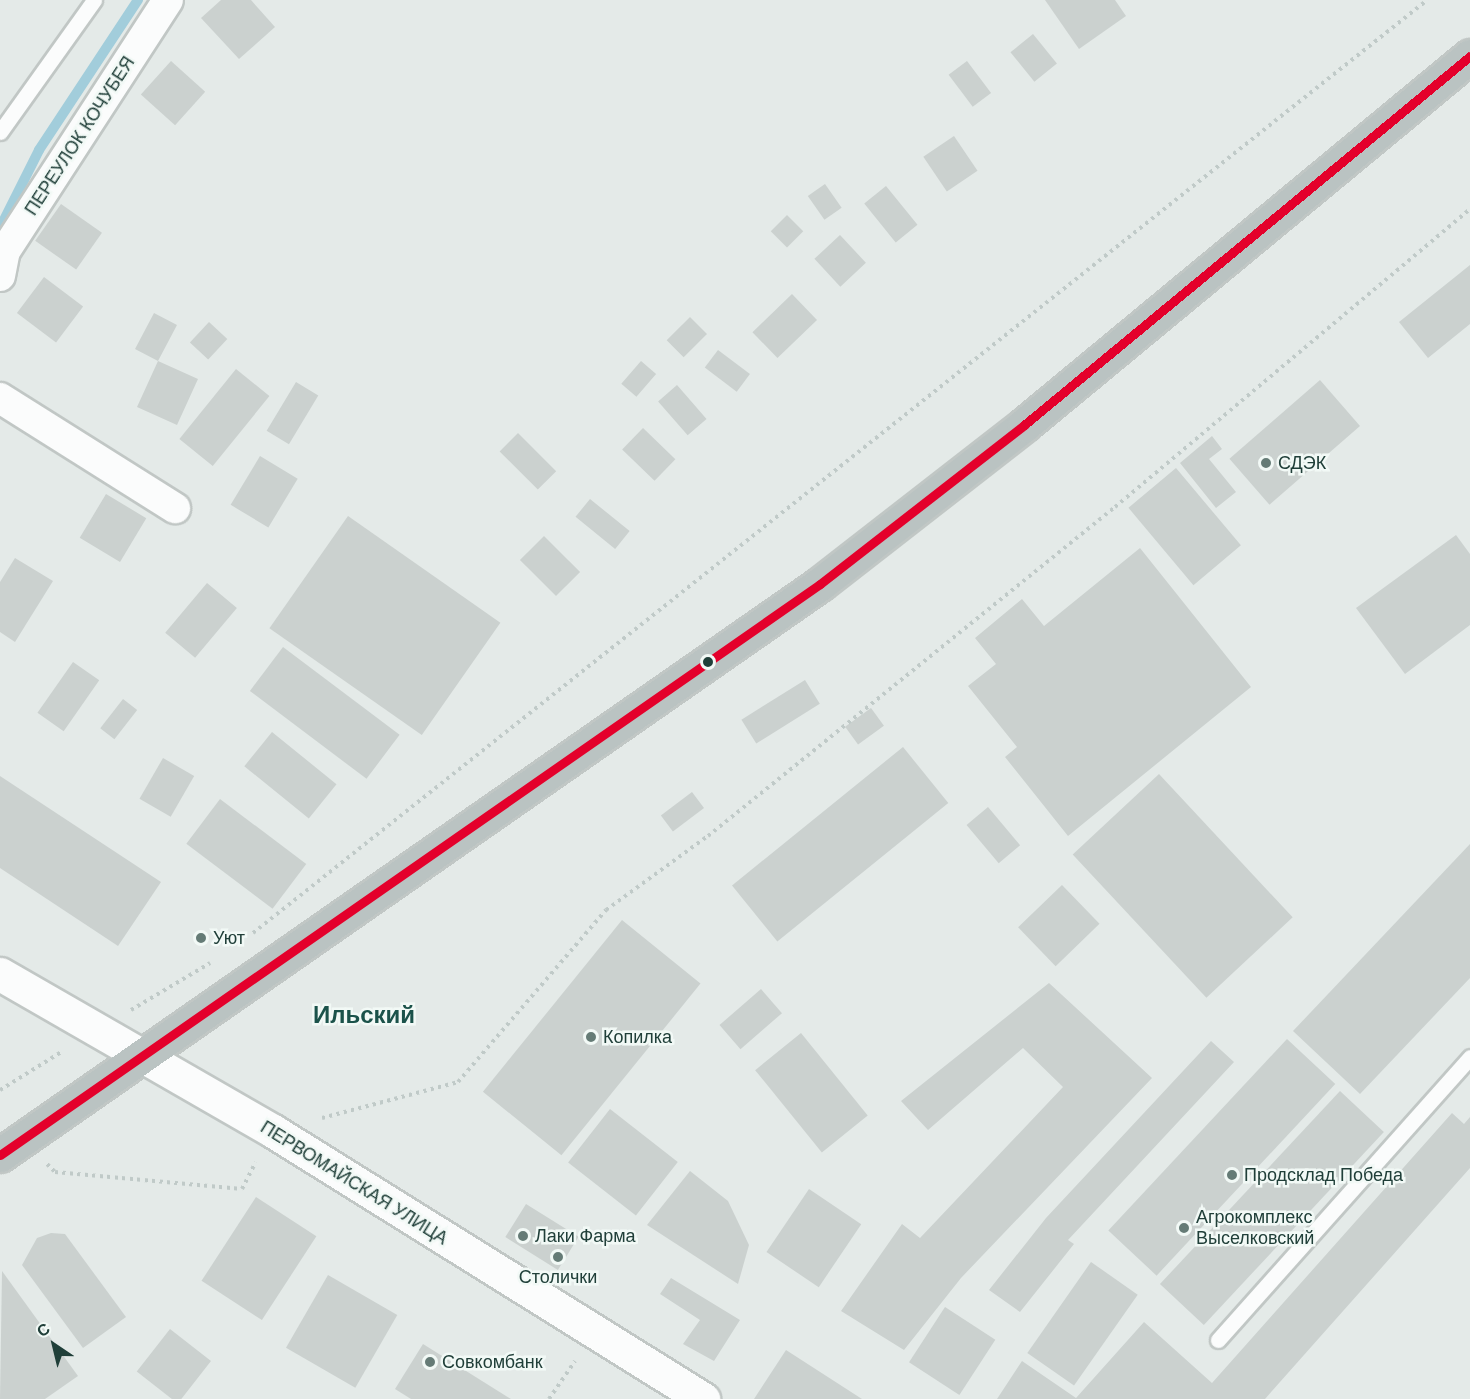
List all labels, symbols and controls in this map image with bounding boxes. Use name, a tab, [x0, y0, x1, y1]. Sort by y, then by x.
street label: ПЕРЕУЛОК КОЧУБЕЯ	[21, 53, 139, 219]
place label: СДЭК	[1278, 452, 1326, 474]
marker: СДЭК	[1259, 456, 1273, 470]
unlabelled marker	[702, 656, 714, 668]
place label: Уют	[213, 927, 245, 949]
marker: Уют	[194, 931, 208, 945]
district label: Ильский	[313, 1001, 415, 1029]
place label: Копилка	[603, 1026, 672, 1048]
marker: Копилка	[584, 1030, 598, 1044]
street label: ПЕРВОМАЙСКАЯ УЛИЦА	[256, 1116, 452, 1250]
place label: Продсклад Победа	[1244, 1164, 1403, 1186]
marker: Продсклад Победа	[1225, 1168, 1239, 1182]
place label: Агрокомплекс Выселковский	[1196, 1207, 1314, 1250]
marker: Агрокомплекс Выселковский	[1177, 1221, 1191, 1235]
place label: Лаки Фарма	[535, 1225, 636, 1247]
marker: Лаки Фарма	[516, 1229, 530, 1243]
marker: Столички	[551, 1250, 565, 1264]
place label: Столички	[519, 1266, 597, 1288]
north arrow	[24, 1315, 84, 1375]
text: С	[33, 1318, 54, 1342]
place label: Совкомбанк	[442, 1351, 543, 1373]
marker: Совкомбанк	[423, 1355, 437, 1369]

